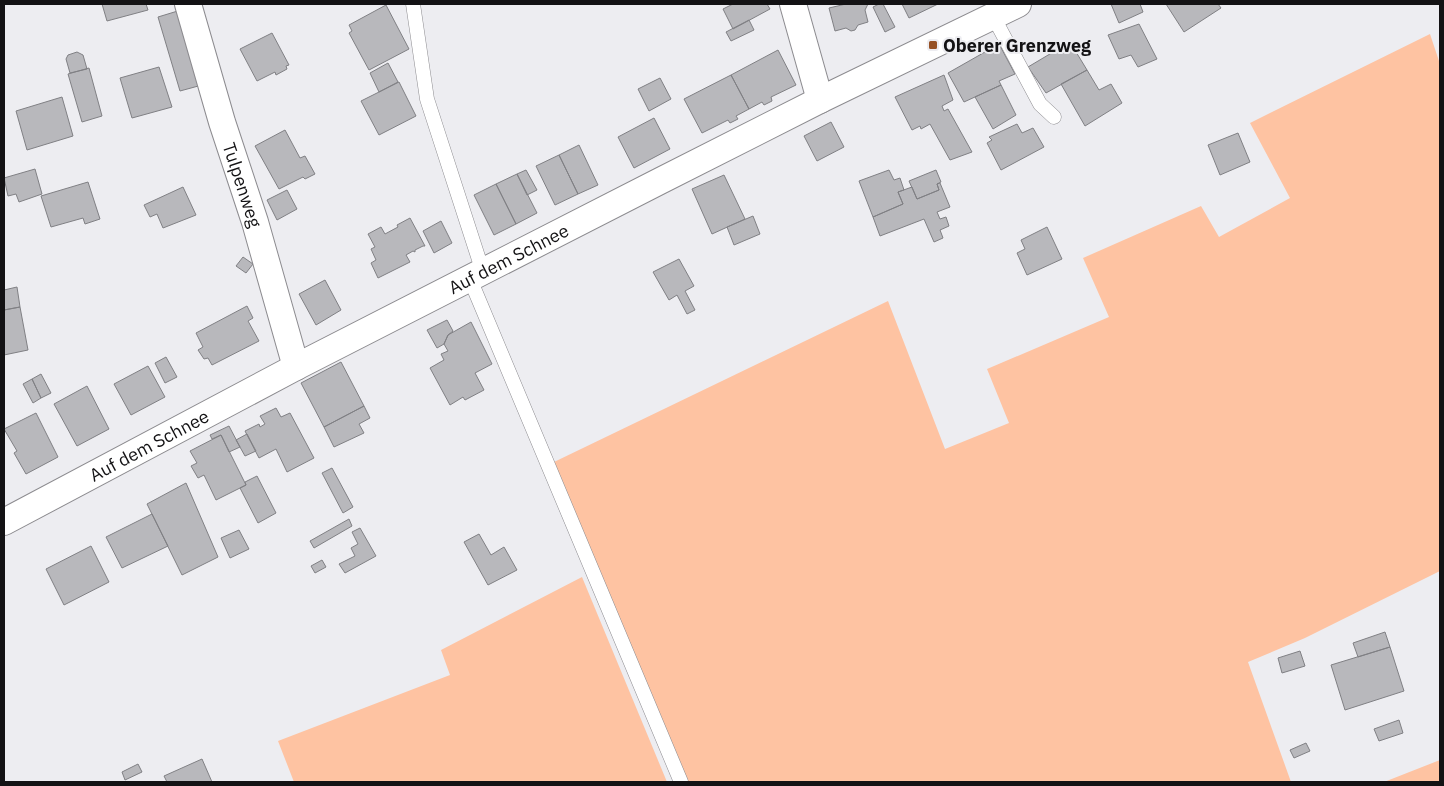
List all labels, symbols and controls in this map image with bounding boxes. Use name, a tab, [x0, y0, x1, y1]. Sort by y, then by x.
place label: Oberer Grenzweg	[943, 34, 1091, 57]
marker: Oberer Grenzweg	[927, 39, 939, 51]
street label: Tulpenweg	[218, 139, 268, 230]
street label: Auf dem Schnee	[444, 218, 572, 299]
street label: Auf dem Schnee	[85, 404, 213, 486]

